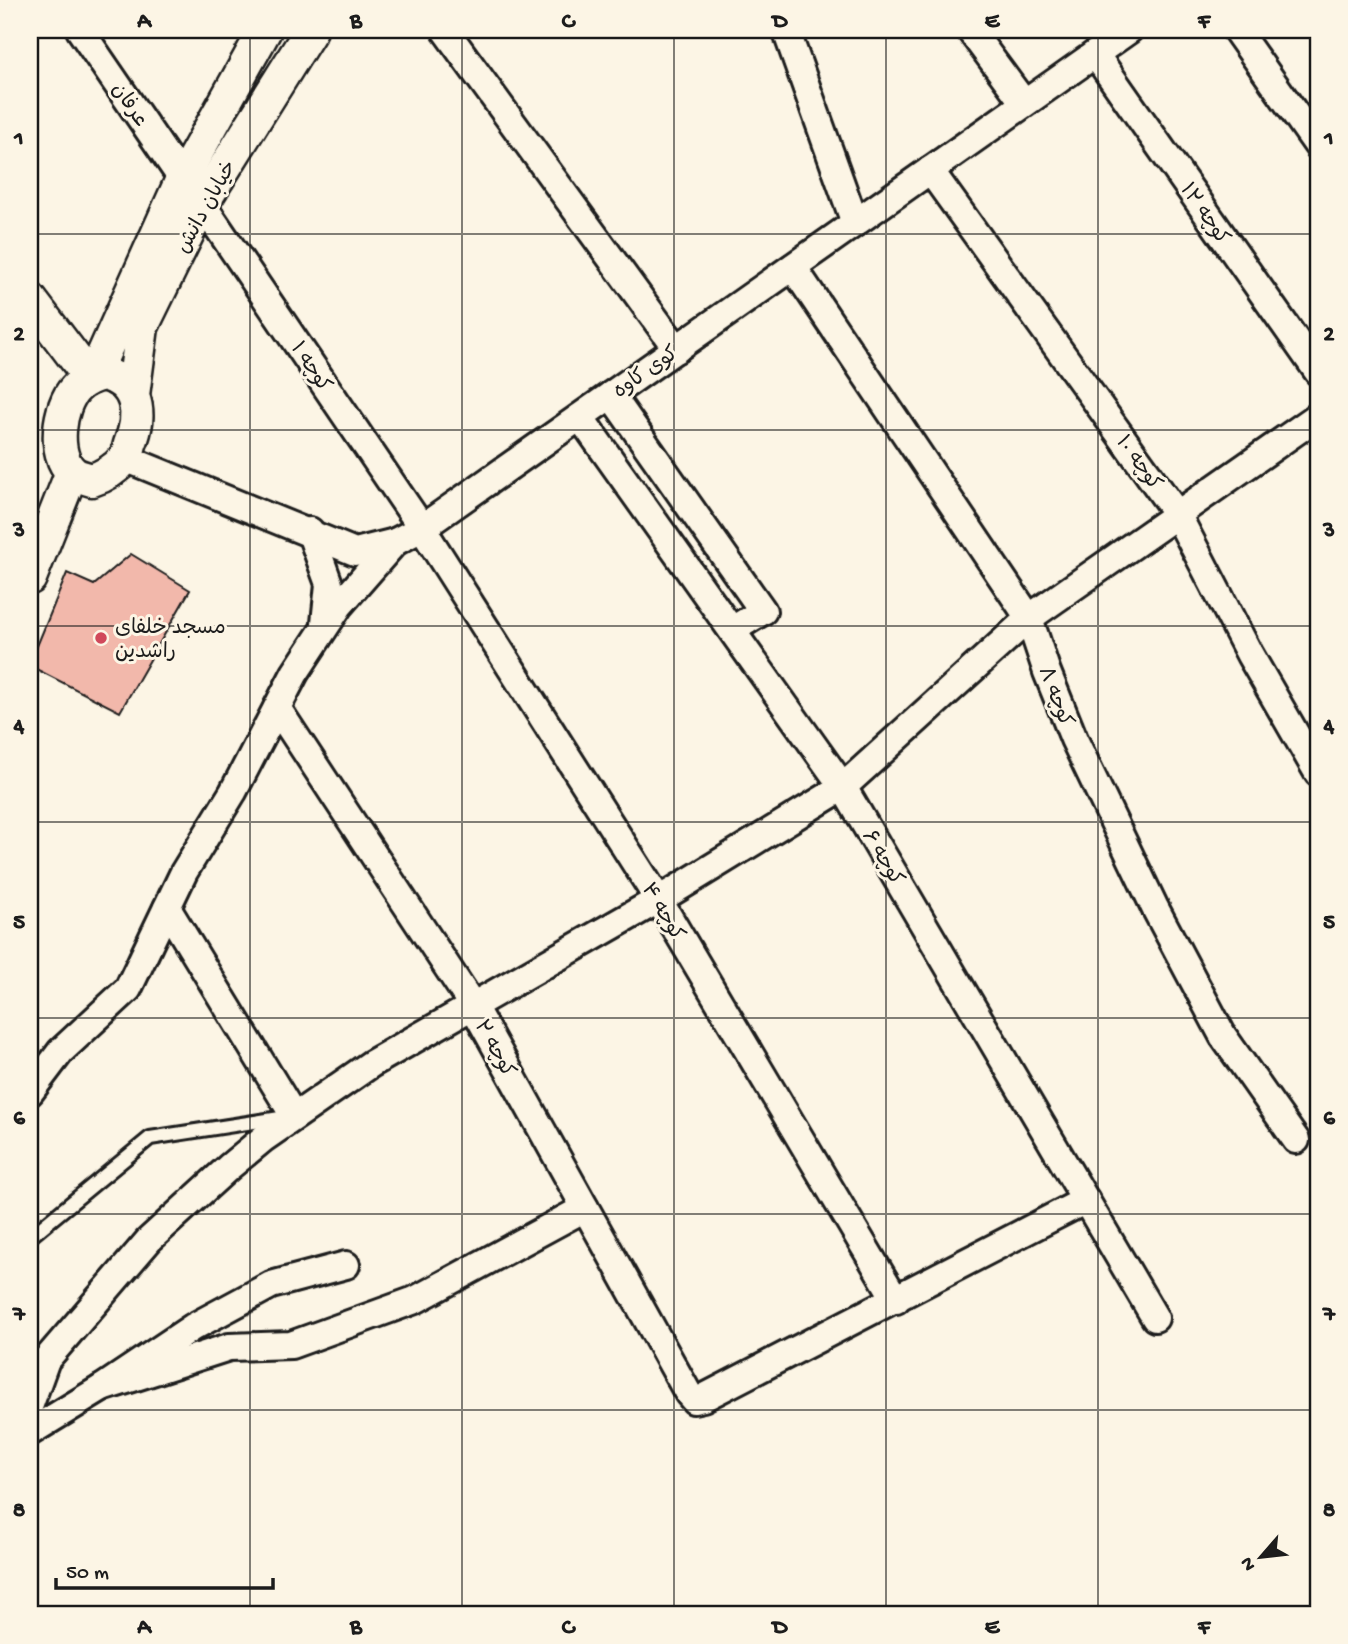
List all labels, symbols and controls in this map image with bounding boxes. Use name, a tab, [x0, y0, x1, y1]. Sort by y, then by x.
text: A	[136, 9, 152, 36]
text: B	[349, 9, 363, 36]
text: C	[562, 9, 577, 36]
text: D	[771, 9, 789, 36]
text: E	[985, 9, 1001, 36]
text: F	[1197, 9, 1212, 36]
street label: عرفان	[104, 79, 152, 133]
text: 1	[13, 126, 24, 153]
text: 1	[1323, 126, 1334, 153]
street label: خیابان دانش	[172, 157, 244, 259]
street label: کوچه ۱۲	[1173, 179, 1233, 251]
text: 2	[13, 322, 25, 349]
text: 2	[1323, 322, 1335, 349]
street label: کوچه ۱	[283, 338, 335, 398]
street label: کوی کاوه	[609, 342, 685, 405]
street label: کوچه ۱۰	[1109, 432, 1166, 497]
text: 3	[12, 518, 25, 545]
text: 3	[1322, 518, 1335, 545]
place label: مسجد خلفای راشدین	[115, 617, 226, 666]
marker: مسجد خلفای راشدین	[93, 630, 109, 646]
street label: کوچه ۸	[1031, 664, 1077, 731]
text: 4	[13, 714, 25, 741]
text: 4	[1323, 714, 1335, 741]
street label: کوچه ۶	[855, 826, 907, 891]
street label: کوچه ۴	[634, 879, 688, 946]
text: 5	[13, 910, 25, 937]
text: 5	[1323, 910, 1335, 937]
street label: کوچه ۲	[467, 1017, 519, 1083]
text: 6	[13, 1106, 26, 1133]
text: 6	[1323, 1106, 1336, 1133]
text: 7	[12, 1302, 26, 1329]
text: 7	[1322, 1302, 1336, 1329]
text: 8	[13, 1498, 26, 1525]
text: 8	[1323, 1498, 1336, 1525]
north arrow	[1226, 1522, 1296, 1592]
scale bar	[56, 1546, 273, 1590]
text: N	[1236, 1552, 1262, 1574]
text: 50 m	[66, 1562, 109, 1587]
text: A	[136, 1615, 152, 1642]
text: B	[349, 1615, 363, 1642]
text: C	[562, 1615, 577, 1642]
text: D	[771, 1615, 789, 1642]
text: E	[985, 1615, 1001, 1642]
text: F	[1197, 1615, 1212, 1642]

